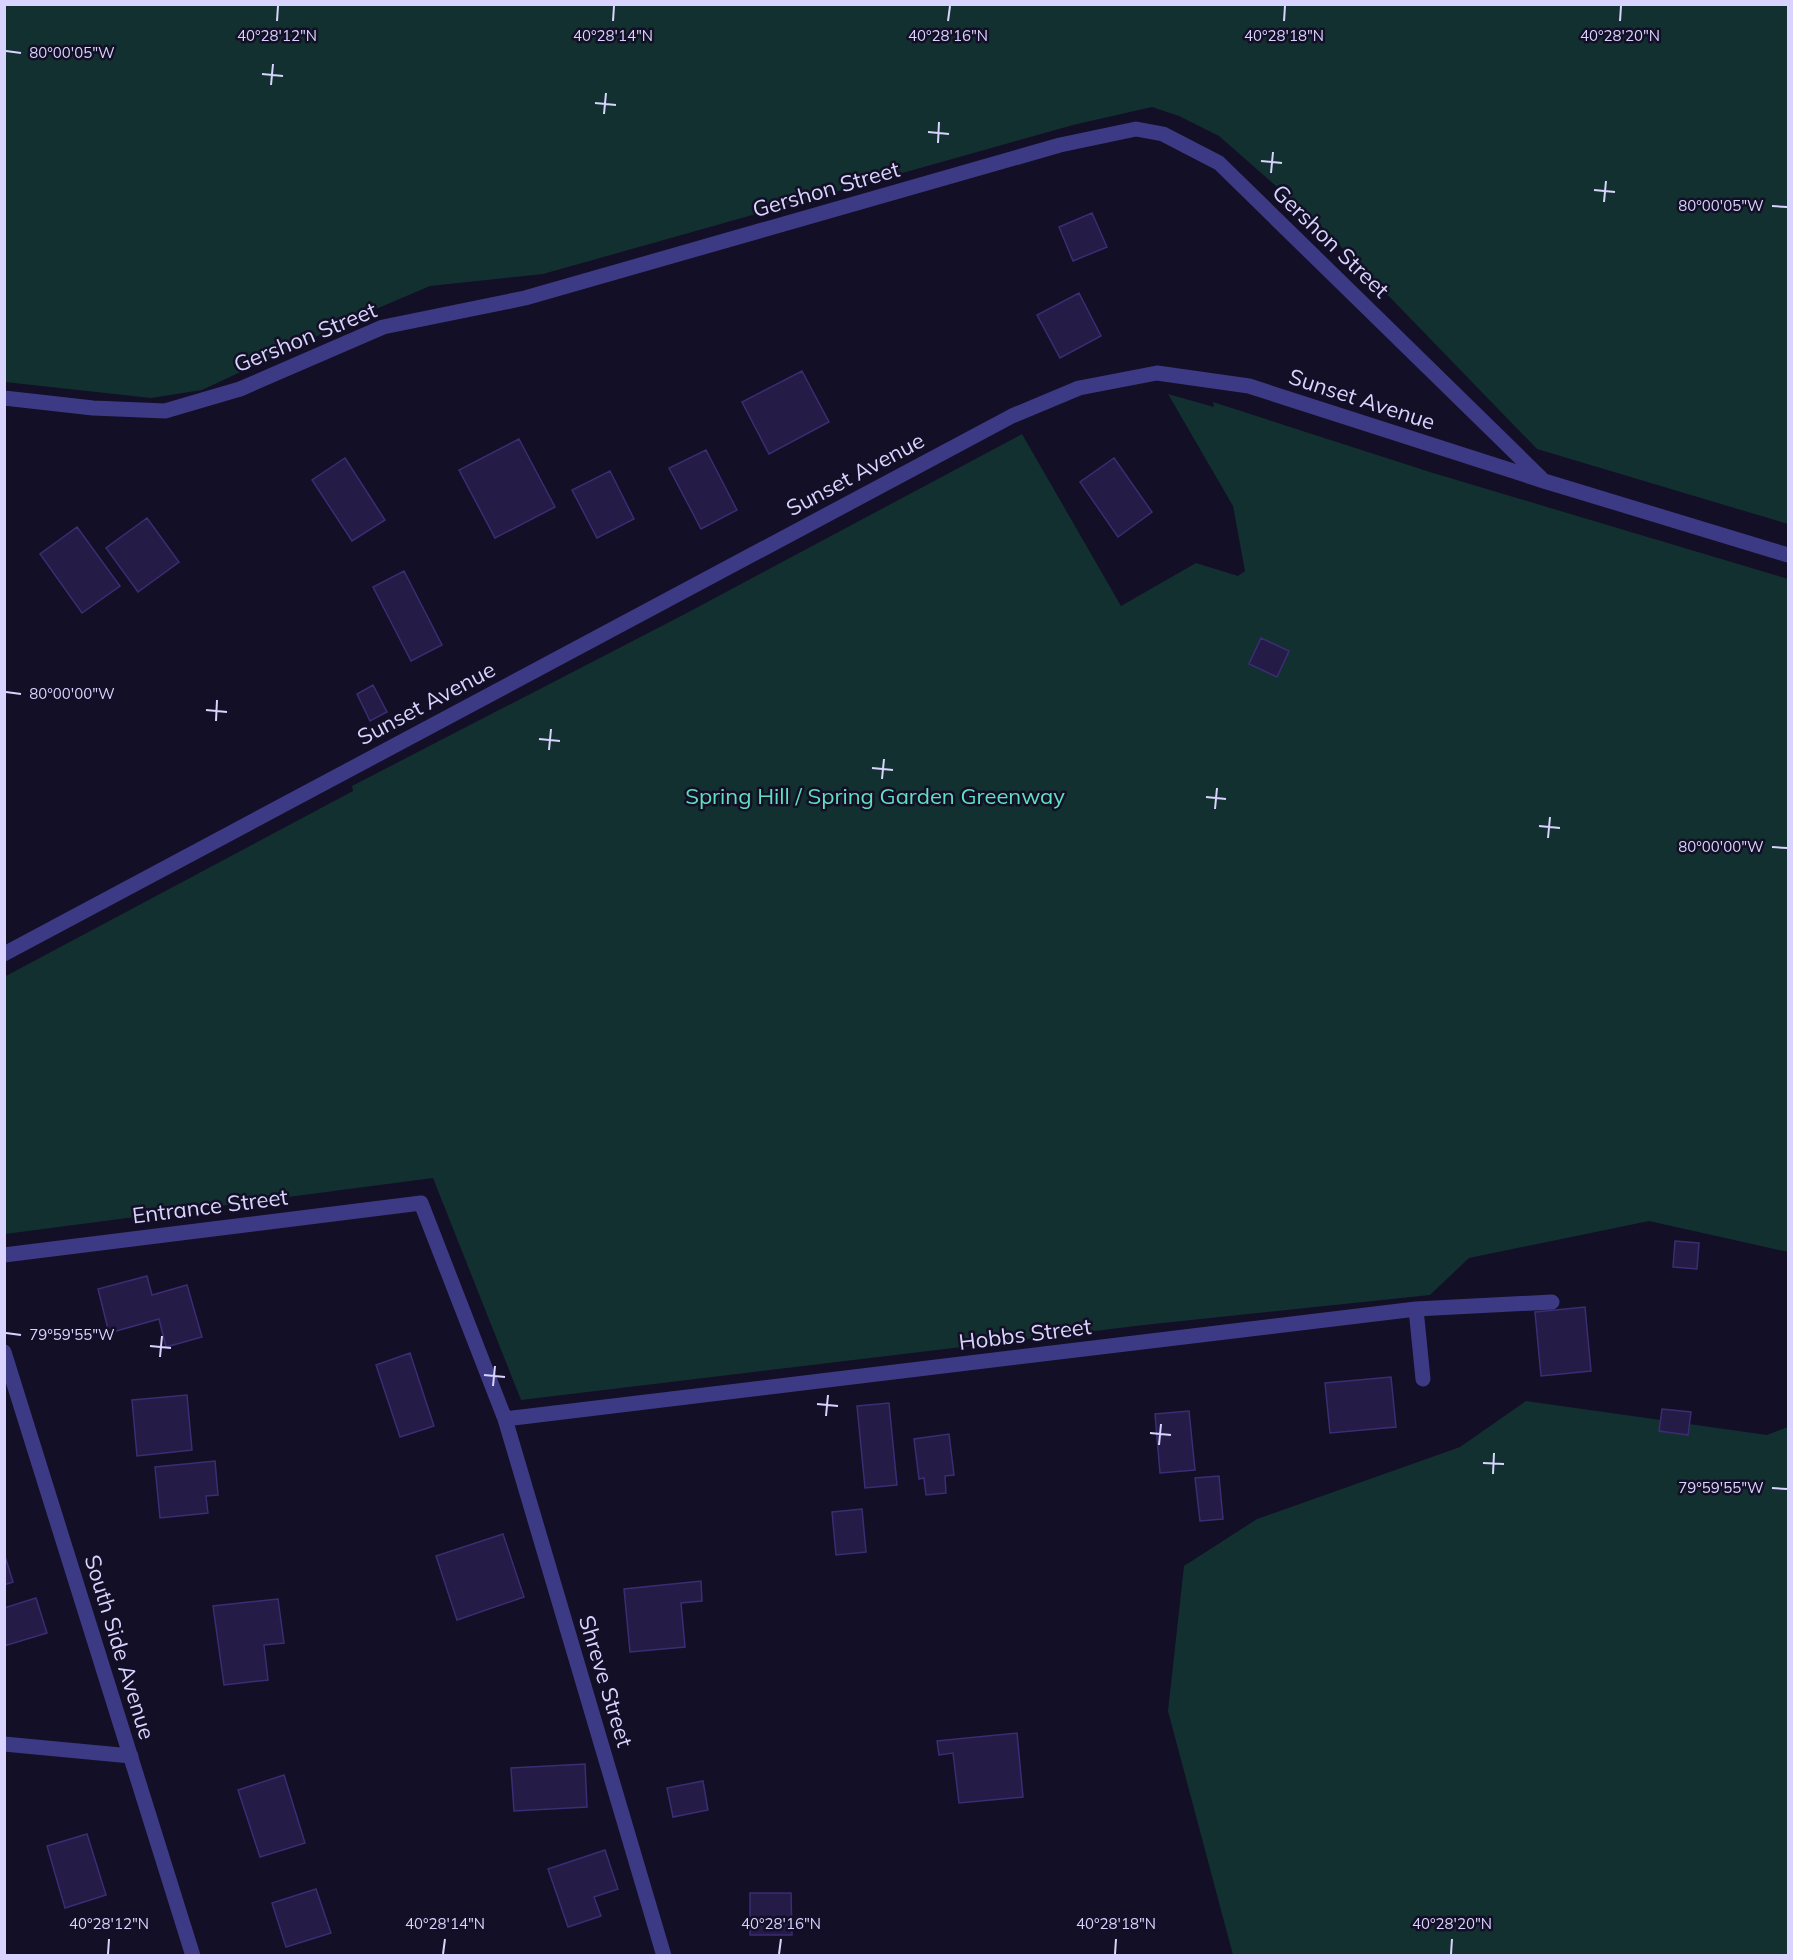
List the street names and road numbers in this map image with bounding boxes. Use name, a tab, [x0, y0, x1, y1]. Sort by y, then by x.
street label: Gershon Street	[749, 155, 903, 223]
street label: Gershon Street	[1267, 178, 1396, 304]
street label: Gershon Street	[229, 295, 381, 378]
street label: Sunset Avenue	[1285, 362, 1439, 436]
street label: Sunset Avenue	[781, 426, 929, 522]
street label: Sunset Avenue	[352, 655, 500, 751]
street label: Entrance Street	[131, 1183, 290, 1229]
street label: Hobbs Street	[957, 1312, 1093, 1356]
street label: South Side Avenue	[79, 1551, 161, 1743]
street label: Shreve Street	[573, 1612, 639, 1751]

